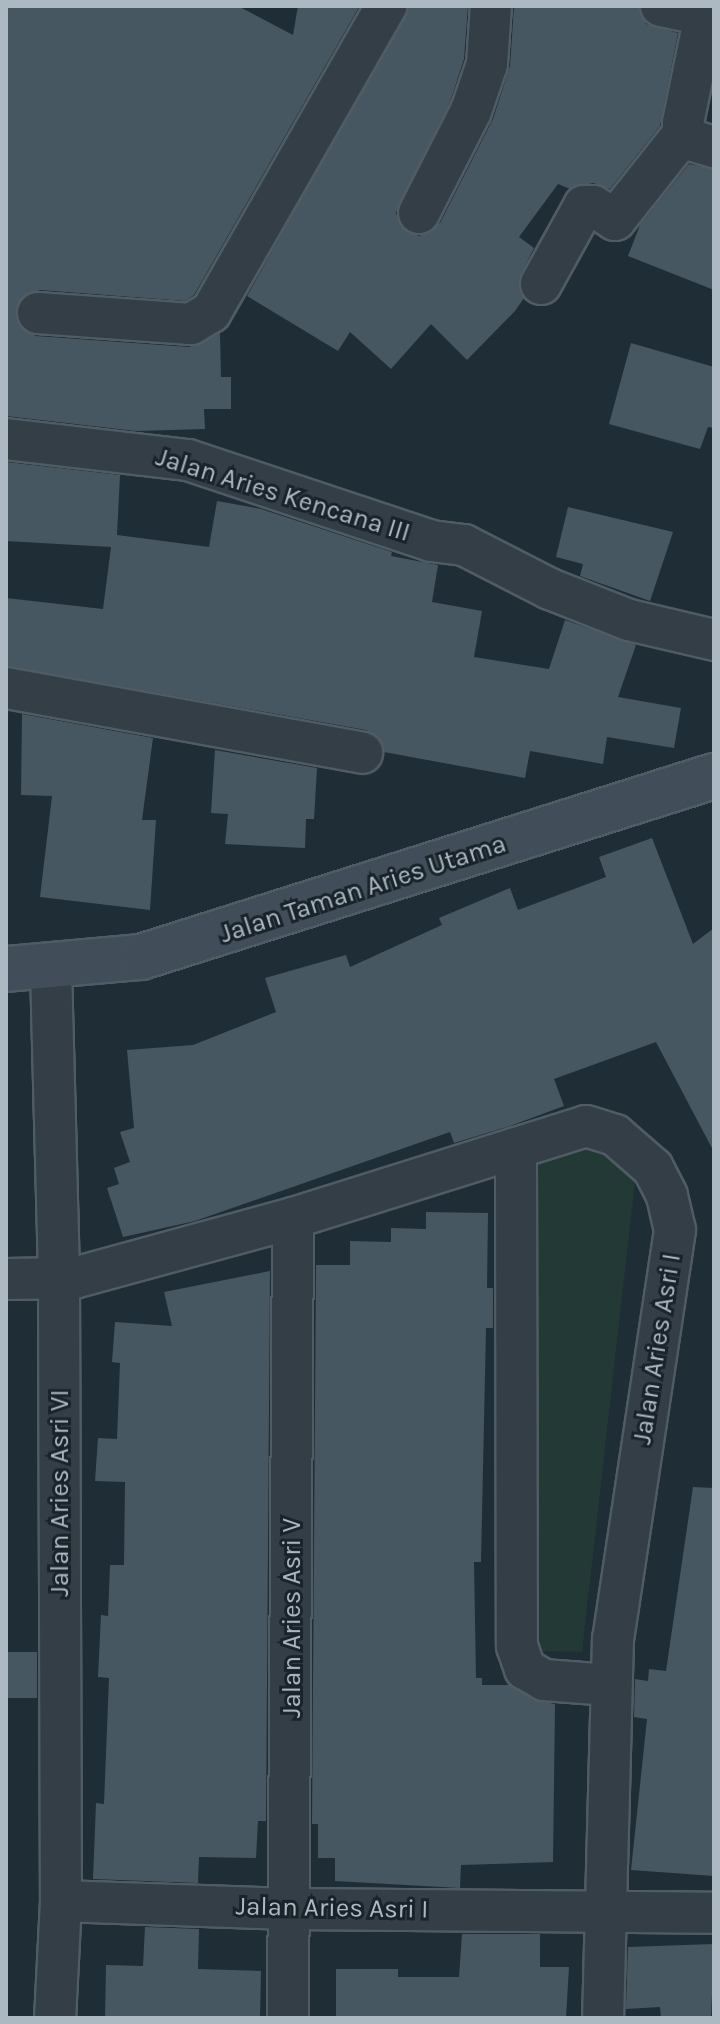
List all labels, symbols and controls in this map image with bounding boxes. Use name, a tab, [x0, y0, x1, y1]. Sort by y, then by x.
street label: Jalan Aries Kencana III	[152, 441, 414, 549]
street label: Jalan Taman Aries Utama	[216, 828, 510, 950]
street label: Jalan Aries Asri I	[627, 1251, 687, 1447]
street label: Jalan Aries Asri VI	[44, 1389, 76, 1597]
street label: Jalan Aries Asri V	[276, 1518, 308, 1718]
street label: Jalan Aries Asri I	[235, 1891, 429, 1925]

